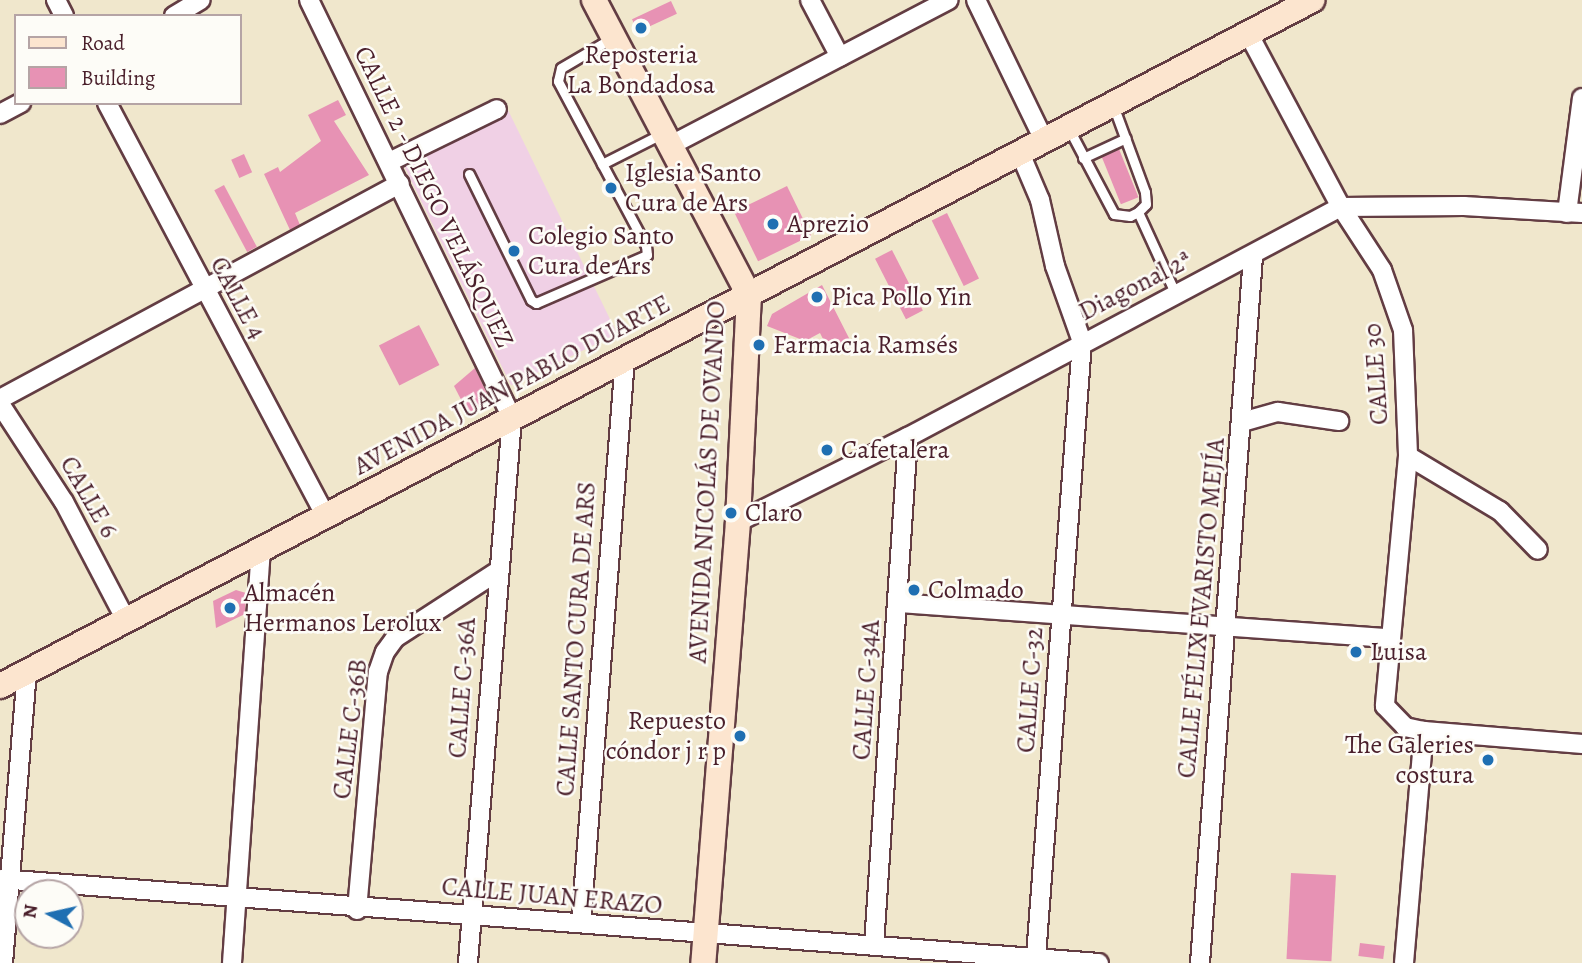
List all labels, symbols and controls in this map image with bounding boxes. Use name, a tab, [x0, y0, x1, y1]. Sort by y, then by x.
legend	[14, 14, 242, 105]
marker: Reposteria La Bondadosa	[633, 20, 649, 36]
text: Road	[81, 29, 125, 57]
place label: Reposteria La Bondadosa	[567, 39, 715, 100]
street label: CALLE 2 - DIEGO VELÁSQUEZ	[347, 41, 521, 353]
text: Building	[81, 64, 155, 92]
place label: Iglesia Santo Cura de Ars	[625, 157, 761, 218]
marker: Iglesia Santo Cura de Ars	[603, 180, 619, 196]
place label: Aprezio	[787, 208, 869, 240]
marker: Aprezio	[765, 216, 781, 232]
place label: Colegio Santo Cura de Ars	[528, 220, 674, 282]
marker: Colegio Santo Cura de Ars	[506, 243, 522, 259]
street label: Diagonal 2ª	[1073, 244, 1197, 328]
street label: CALLE 4	[203, 251, 273, 345]
place label: Pica Pollo Yin	[831, 281, 972, 313]
street label: AVENIDA JUAN PABLO DUARTE	[348, 288, 676, 482]
marker: Pica Pollo Yin	[809, 289, 825, 305]
street label: AVENIDA NICOLÁS DE OVANDO	[682, 300, 732, 664]
street label: CALLE 30	[1357, 322, 1395, 426]
place label: Farmacia Ramsés	[773, 329, 958, 361]
marker: Farmacia Ramsés	[751, 337, 767, 353]
place label: Cafetalera	[841, 434, 950, 466]
street label: CALLE FÉLIX EVARISTO MEJÍA	[1171, 437, 1231, 779]
marker: Cafetalera	[819, 442, 835, 458]
street label: CALLE 6	[53, 451, 125, 543]
street label: CALLE SANTO CURA DE ARS	[549, 481, 603, 797]
place label: Claro	[745, 497, 802, 529]
marker: Claro	[723, 505, 739, 521]
place label: Colmado	[928, 574, 1024, 606]
place label: Almacén Hermanos Lerolux	[244, 577, 441, 638]
marker: Colmado	[906, 582, 922, 598]
marker: Almacén Hermanos Lerolux	[222, 600, 238, 616]
street label: CALLE C-36A	[442, 617, 482, 759]
street label: CALLE C-34A	[846, 619, 886, 761]
street label: CALLE C-32	[1010, 626, 1050, 754]
place label: Luisa	[1370, 636, 1427, 668]
marker: Luisa	[1348, 644, 1364, 660]
street label: CALLE C-36B	[326, 657, 374, 801]
place label: Repuesto cóndor j r p	[606, 705, 726, 766]
marker: Repuesto cóndor j r p	[732, 728, 748, 744]
place label: The Galeries costura	[1345, 729, 1474, 790]
marker: The Galeries costura	[1480, 752, 1496, 768]
street label: CALLE JUAN ERAZO	[440, 871, 664, 921]
north arrow	[14, 879, 84, 949]
text: N	[16, 903, 44, 920]

